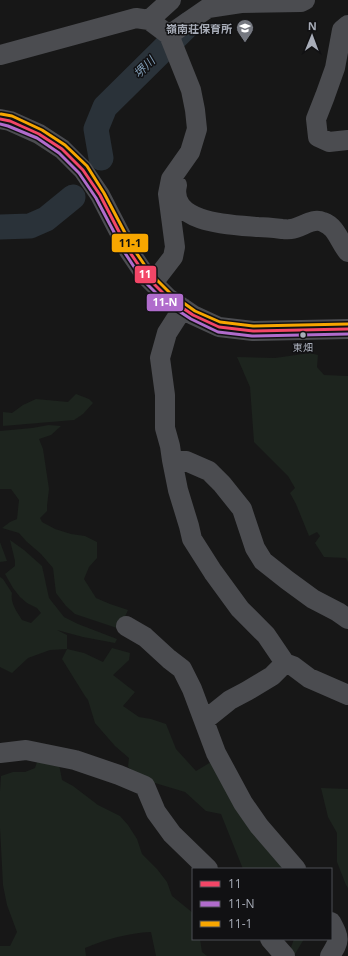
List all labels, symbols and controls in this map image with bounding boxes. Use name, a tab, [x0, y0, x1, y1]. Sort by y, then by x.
north arrow	[292, 16, 332, 56]
school or university icon: 嶺南荘保育所	[235, 18, 255, 43]
text: N	[308, 18, 317, 33]
place label: 嶺南荘保育所	[166, 21, 232, 36]
water label: 堺川	[129, 51, 160, 82]
line badge: 11-1	[111, 233, 149, 253]
text: 11-1	[119, 235, 141, 250]
line badge: 11	[134, 265, 157, 284]
text: 11	[139, 266, 151, 281]
line badge: 11-N	[146, 293, 184, 312]
text: 11-N	[152, 294, 178, 309]
marker: 東畑	[298, 330, 308, 340]
place label: 東畑	[293, 340, 313, 354]
legend	[192, 868, 332, 940]
text: 11	[228, 875, 242, 892]
text: 11-N	[228, 895, 255, 912]
text: 11-1	[228, 915, 252, 932]

